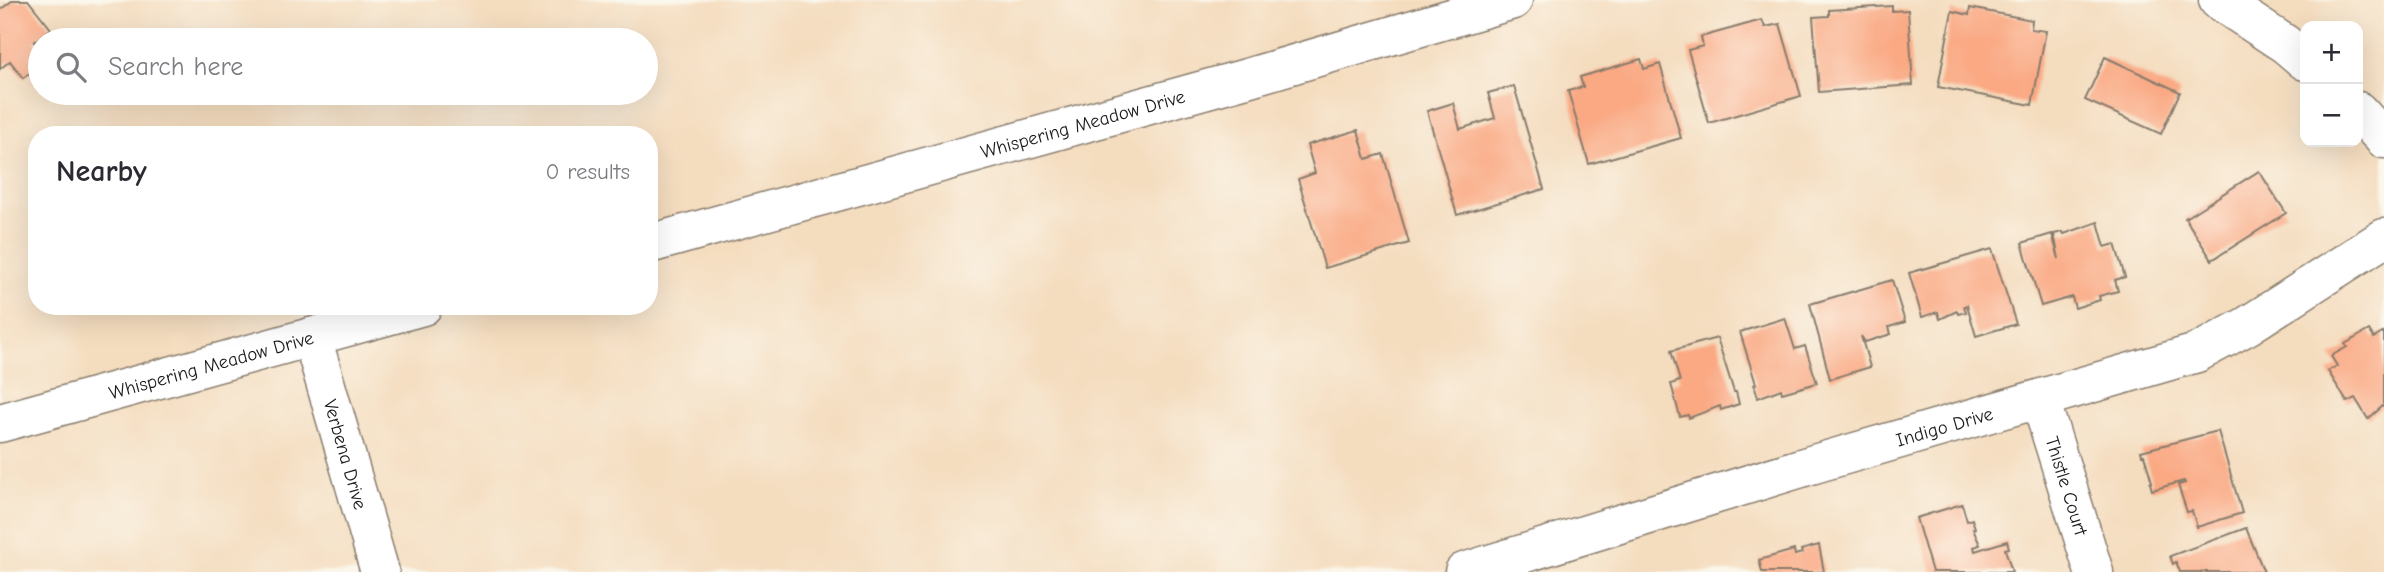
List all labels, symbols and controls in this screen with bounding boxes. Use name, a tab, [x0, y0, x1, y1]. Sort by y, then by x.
map controls	[2300, 21, 2363, 147]
button: +	[2300, 21, 2363, 84]
search box	[28, 28, 658, 105]
icon: search	[52, 48, 90, 86]
text: Search here	[108, 52, 243, 82]
button: −	[2300, 84, 2363, 147]
street label: Whispering Meadow Drive	[978, 86, 1188, 163]
text: Nearby	[56, 154, 147, 189]
text: 0 results	[546, 158, 630, 185]
street label: Whispering Meadow Drive	[107, 327, 316, 404]
street label: Verbena Drive	[319, 397, 371, 512]
street label: Indigo Drive	[1894, 403, 1996, 452]
street label: Thistle Court	[2040, 434, 2092, 539]

